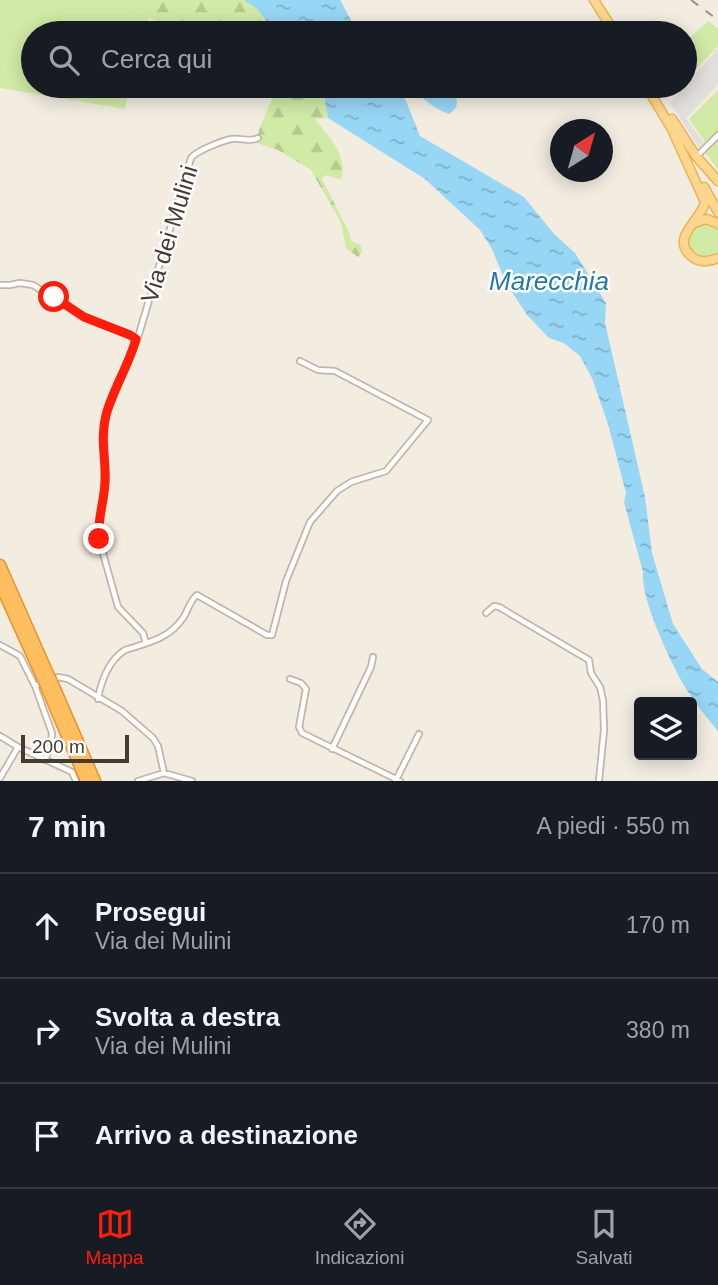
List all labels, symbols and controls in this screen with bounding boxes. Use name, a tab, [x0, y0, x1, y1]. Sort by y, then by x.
search box	[21, 21, 697, 98]
icon: search	[45, 41, 83, 79]
text: Cerca qui	[101, 44, 212, 74]
north arrow	[550, 119, 613, 182]
street label: Via dei Mulini	[135, 162, 203, 306]
water label: Marecchia	[489, 266, 609, 296]
route start	[38, 281, 69, 312]
route end	[83, 523, 114, 554]
map controls	[634, 697, 697, 760]
button: layers	[634, 697, 697, 760]
scale bar	[21, 732, 130, 764]
text: 200 m	[32, 736, 85, 757]
text: 7 min	[28, 810, 106, 843]
text: A piedi · 550 m	[537, 813, 690, 839]
text: Prosegui	[95, 897, 206, 927]
icon: ahead	[28, 907, 66, 945]
text: 170 m	[626, 912, 690, 938]
text: Via dei Mulini	[95, 928, 231, 954]
text: Svolta a destra	[95, 1002, 280, 1032]
icon: right	[28, 1012, 66, 1050]
text: 380 m	[626, 1017, 690, 1043]
text: Via dei Mulini	[95, 1033, 231, 1059]
icon: arrive	[28, 1117, 66, 1155]
text: Arrivo a destinazione	[95, 1120, 358, 1150]
tab: Mappa	[86, 1205, 144, 1269]
tab: Indicazioni	[315, 1205, 404, 1269]
tab: Salvati	[575, 1205, 632, 1269]

